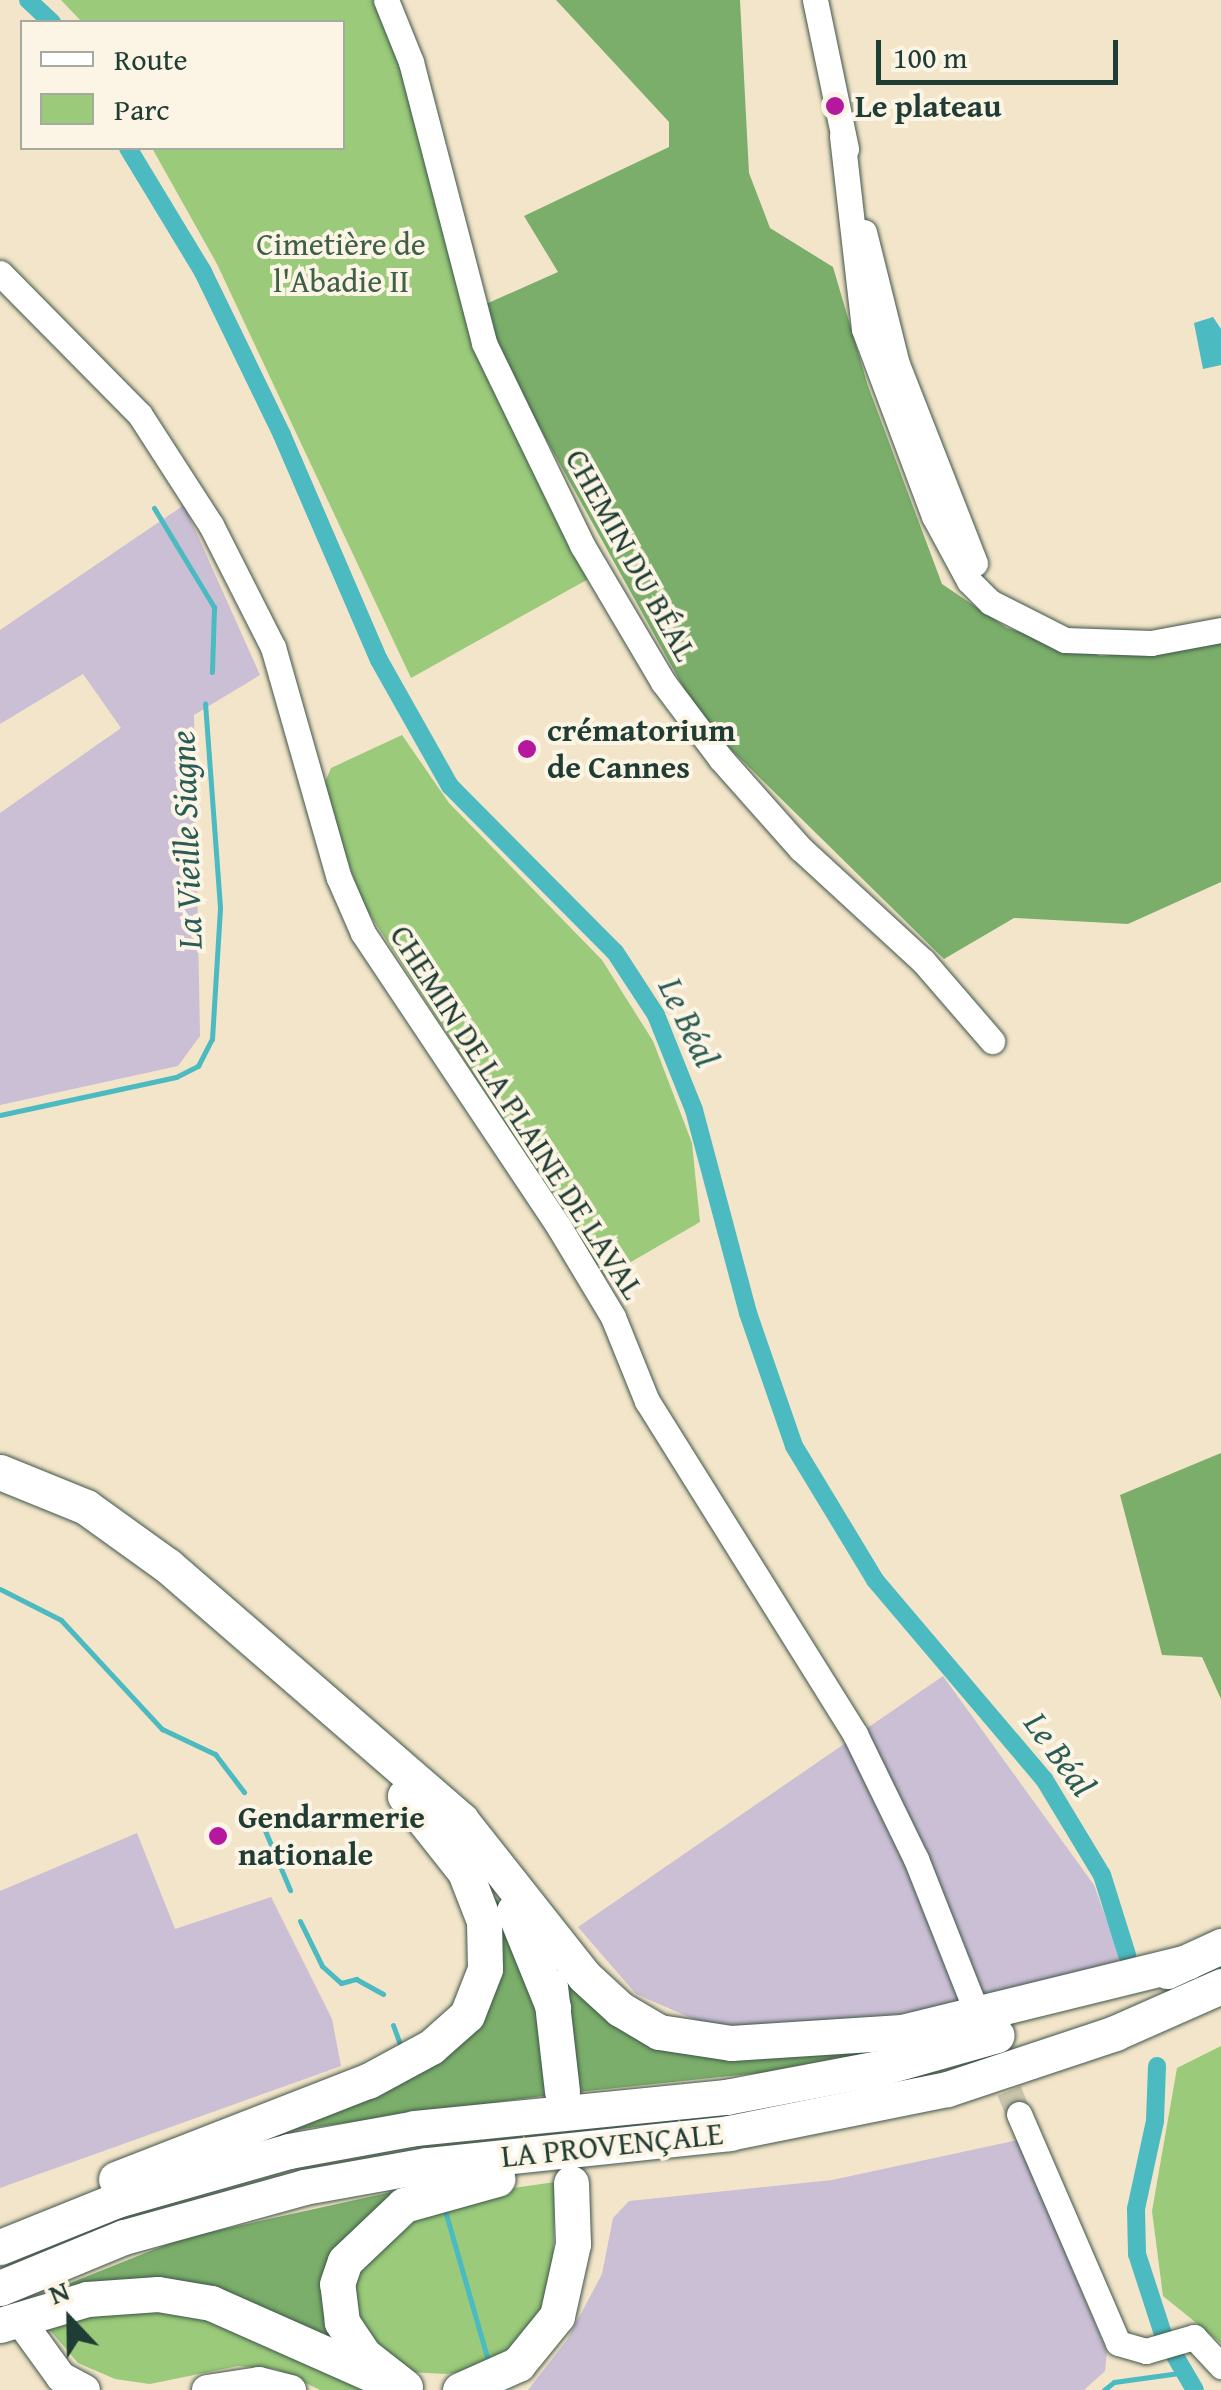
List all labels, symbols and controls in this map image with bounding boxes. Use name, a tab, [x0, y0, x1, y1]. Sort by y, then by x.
legend	[20, 20, 345, 150]
scale bar	[881, 20, 1124, 82]
text: 100 m	[893, 35, 967, 79]
text: Route	[114, 37, 187, 81]
text: Parc	[114, 87, 170, 131]
place label: Le plateau	[855, 87, 1002, 125]
marker: Le plateau	[824, 95, 846, 117]
park label: Cimetière de l'Abadie II	[256, 226, 426, 301]
street label: CHEMIN DU BÉAL	[557, 443, 705, 667]
place label: crématorium de Cannes	[547, 712, 736, 787]
water label: La Vieille Siagne	[161, 730, 211, 950]
marker: crématorium de Cannes	[516, 738, 538, 760]
street label: CHEMIN DE LA PLAINE DE LAVAL	[382, 918, 652, 1306]
water label: Le Béal	[650, 971, 728, 1073]
water label: Le Béal	[1015, 1704, 1105, 1804]
place label: Gendarmerie nationale	[238, 1799, 425, 1874]
marker: Gendarmerie nationale	[207, 1825, 229, 1847]
street label: LA PROVENÇALE	[499, 2114, 725, 2176]
text: N	[42, 2269, 75, 2314]
north arrow	[20, 2270, 120, 2370]

